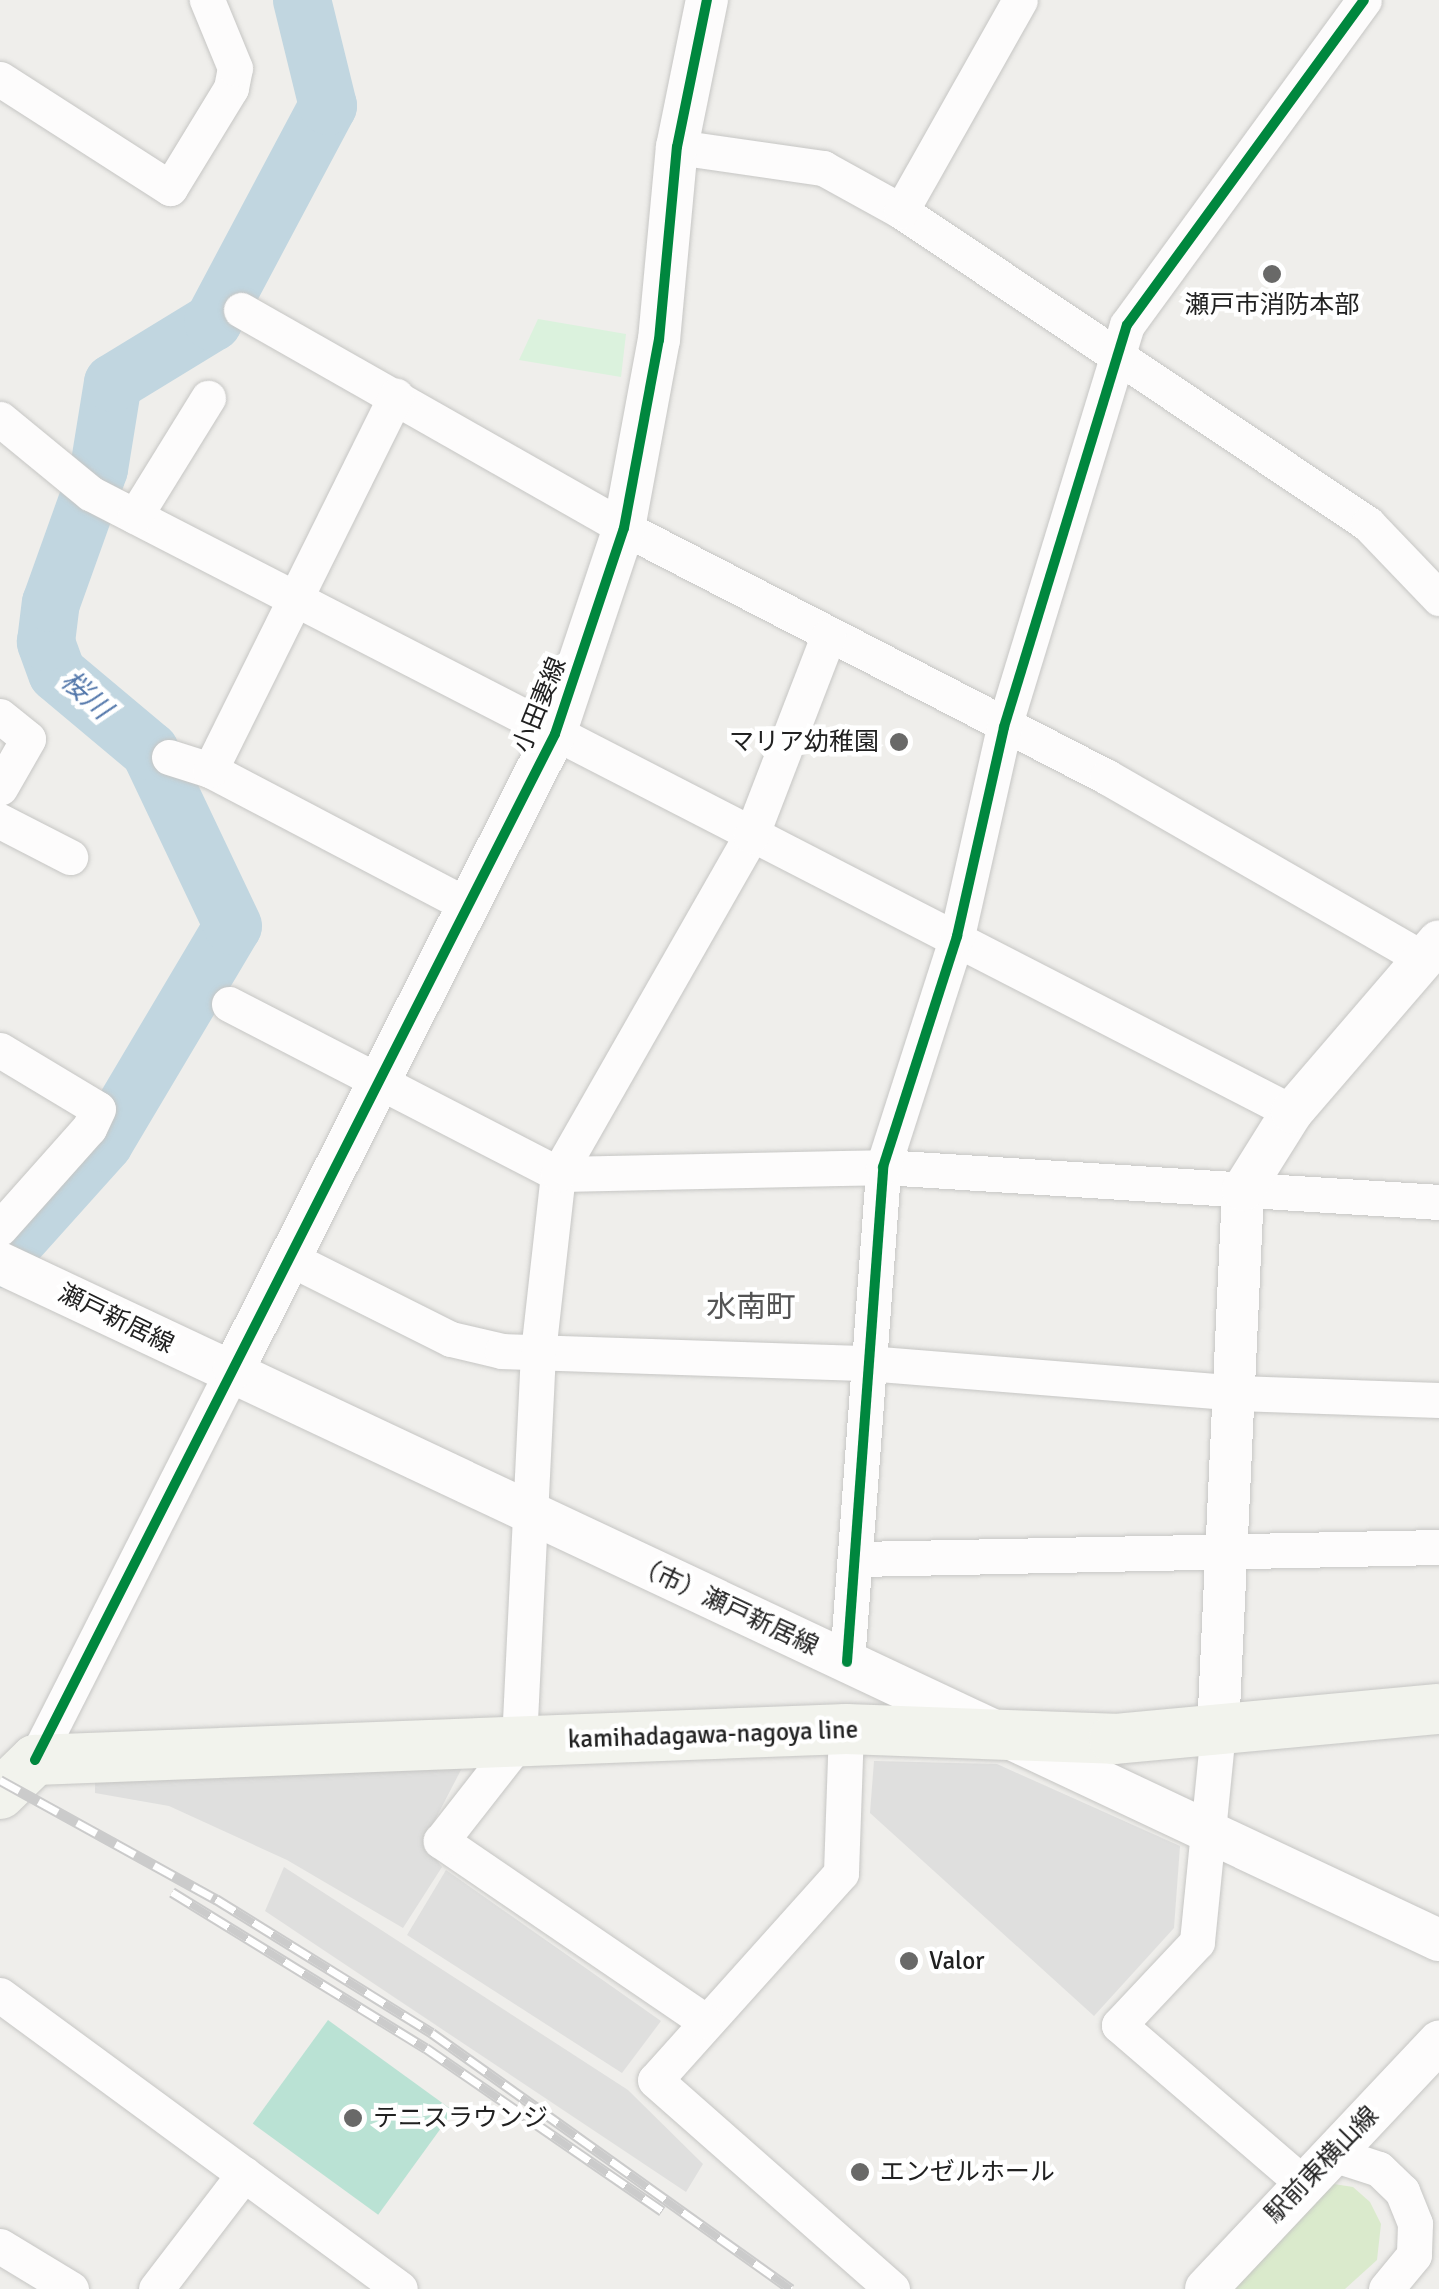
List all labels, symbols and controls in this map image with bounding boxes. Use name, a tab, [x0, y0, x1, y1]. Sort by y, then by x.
marker: 瀬戸市消防本部	[1261, 263, 1283, 285]
place label: 瀬戸市消防本部	[1185, 290, 1359, 320]
street label: 小田妻線	[507, 653, 573, 757]
water label: 桜川	[54, 664, 118, 726]
place label: マリア幼稚園	[729, 727, 879, 757]
marker: マリア幼稚園	[888, 731, 910, 753]
street label: 瀬戸新居線	[53, 1278, 179, 1360]
district label: 水南町	[706, 1290, 796, 1326]
street label: （市）瀬戸新居線	[629, 1550, 823, 1662]
street label: kamihadagawa-nagoya line	[567, 1715, 859, 1755]
place label: Valor	[929, 1946, 984, 1976]
marker: Valor	[898, 1950, 920, 1972]
street label: 駅前東横山線	[1259, 2101, 1385, 2229]
place label: テニスラウンジ	[373, 2103, 548, 2133]
marker: テニスラウンジ	[342, 2107, 364, 2129]
place label: エンゼルホール	[880, 2157, 1055, 2187]
marker: エンゼルホール	[849, 2161, 871, 2183]

